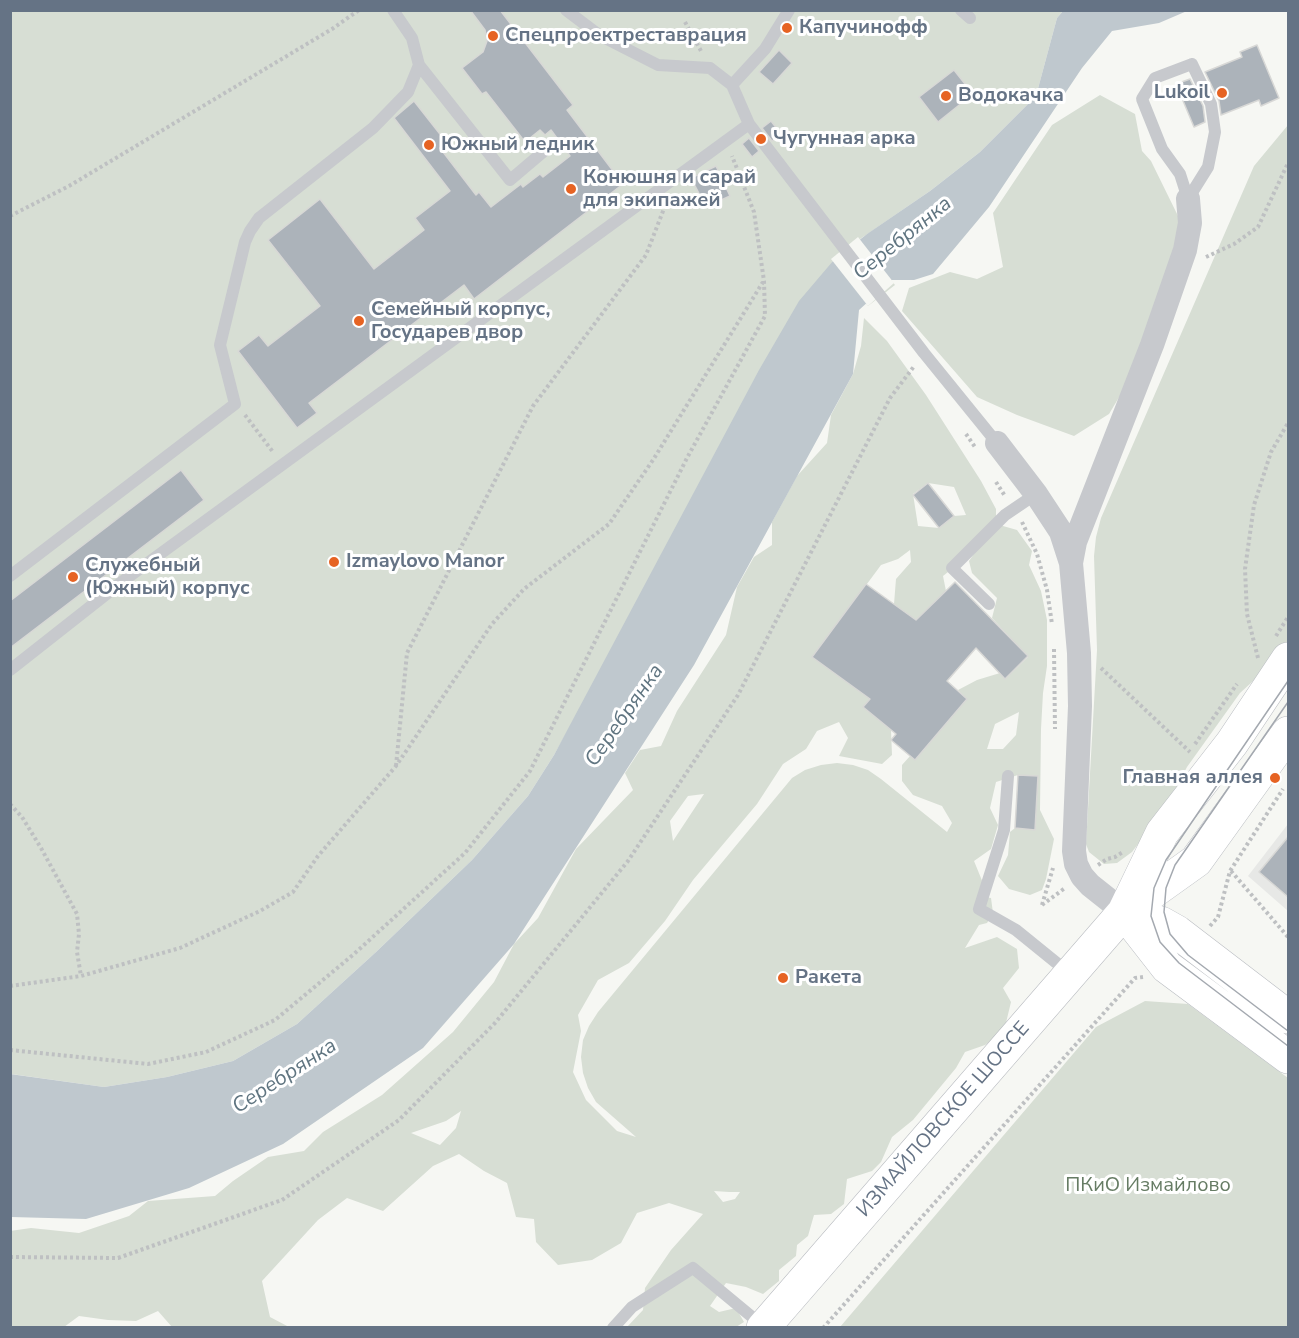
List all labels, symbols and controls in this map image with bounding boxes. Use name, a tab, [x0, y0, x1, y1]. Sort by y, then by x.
place label: Капучинофф	[799, 16, 928, 40]
marker: Капучинофф	[780, 21, 794, 35]
place label: Спецпроектреставрация	[505, 24, 747, 48]
marker: Спецпроектреставрация	[486, 29, 500, 43]
place label: Lukoil	[1154, 81, 1210, 105]
place label: Водокачка	[958, 84, 1064, 108]
marker: Lukoil	[1215, 86, 1229, 100]
marker: Водокачка	[939, 89, 953, 103]
place label: Чугунная арка	[773, 127, 916, 151]
marker: Чугунная арка	[754, 132, 768, 146]
place label: Южный ледник	[441, 133, 594, 157]
marker: Южный ледник	[422, 138, 436, 152]
place label: Конюшня и сарай для экипажей	[583, 166, 756, 213]
marker: Конюшня и сарай для экипажей	[564, 182, 578, 196]
water label: Серебрянка	[849, 192, 957, 286]
place label: Семейный корпус, Государев двор	[371, 298, 550, 345]
marker: Семейный корпус, Государев двор	[352, 314, 366, 328]
place label: Izmaylovo Manor	[346, 550, 504, 574]
place label: Служебный (Южный) корпус	[85, 554, 250, 601]
marker: Izmaylovo Manor	[327, 555, 341, 569]
marker: Служебный (Южный) корпус	[66, 570, 80, 584]
water label: Серебрянка	[580, 660, 670, 772]
place label: Главная аллея	[1123, 766, 1263, 790]
marker: Главная аллея	[1268, 771, 1282, 785]
place label: Ракета	[795, 966, 862, 990]
marker: Ракета	[776, 971, 790, 985]
street label: ИЗМАЙЛОВСКОЕ ШОССЕ	[853, 1017, 1035, 1223]
water label: Серебрянка	[228, 1034, 342, 1120]
park label: ПКиО Измайлово	[1065, 1174, 1231, 1198]

